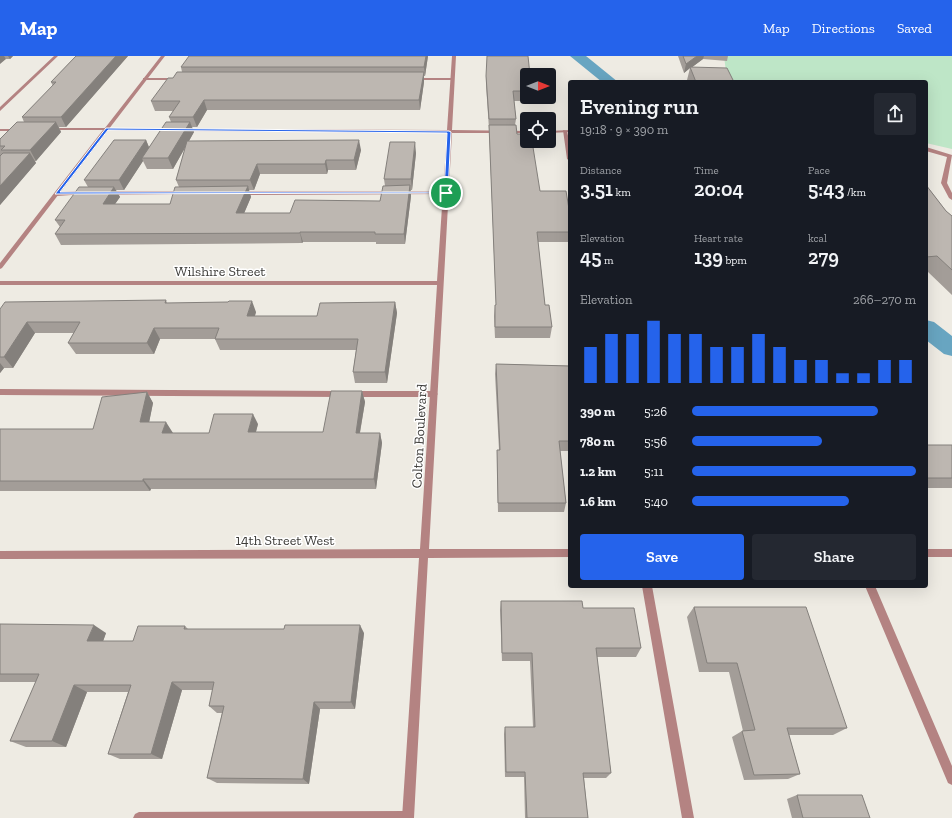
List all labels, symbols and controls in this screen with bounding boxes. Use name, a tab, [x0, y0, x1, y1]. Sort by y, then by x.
text: Map	[20, 17, 57, 40]
text: Map	[763, 20, 790, 37]
text: Directions	[812, 20, 875, 37]
text: Saved	[897, 20, 932, 37]
north arrow	[520, 68, 556, 104]
map controls	[520, 68, 556, 148]
text: Evening run	[580, 93, 699, 120]
button: share	[874, 93, 916, 135]
button: locate	[520, 112, 556, 148]
text: 19:18 · 9 × 390 m	[580, 122, 668, 137]
text: Distance	[580, 164, 622, 177]
text: Time	[694, 164, 719, 177]
text: Pace	[808, 164, 830, 177]
pin	[429, 176, 463, 210]
text: 3.51	[580, 177, 613, 201]
text: 20:04	[694, 177, 744, 201]
text: 5:43	[808, 177, 845, 201]
icon: arrive	[435, 182, 457, 204]
text: km	[613, 186, 631, 199]
text: /km	[845, 186, 866, 199]
text: Elevation	[580, 232, 624, 245]
text: Heart rate	[694, 232, 743, 245]
text: kcal	[808, 232, 827, 245]
text: 45	[580, 245, 602, 269]
text: 139	[694, 245, 723, 269]
text: 279	[808, 245, 839, 269]
text: m	[602, 254, 614, 267]
text: bpm	[723, 254, 747, 267]
street label: Wilshire Street	[175, 263, 266, 280]
text: Elevation	[580, 292, 632, 307]
text: 266–270 m	[853, 292, 916, 307]
street label: Colton Boulevard	[408, 383, 431, 489]
text: 390 m	[580, 404, 615, 419]
text: 5:26	[644, 404, 667, 419]
text: 780 m	[580, 434, 615, 449]
text: 5:56	[644, 434, 667, 449]
text: 1.2 km	[580, 464, 616, 479]
text: 5:11	[644, 464, 664, 479]
text: 1.6 km	[580, 494, 616, 509]
text: 5:40	[644, 494, 668, 509]
street label: 14th Street West	[236, 532, 335, 549]
button: Save	[580, 534, 744, 580]
button: Share	[752, 534, 916, 580]

